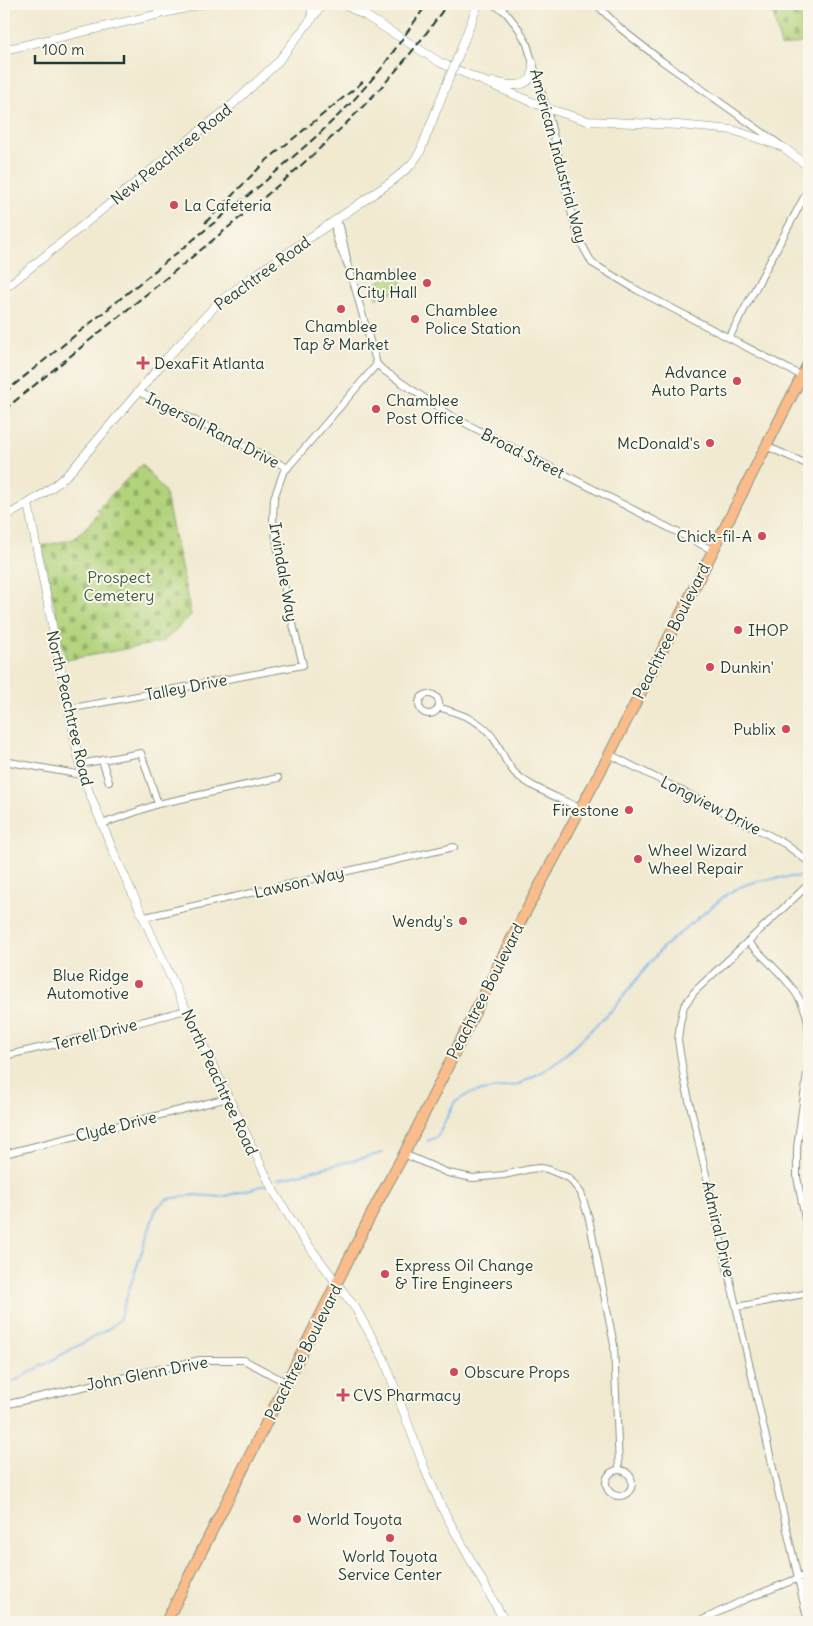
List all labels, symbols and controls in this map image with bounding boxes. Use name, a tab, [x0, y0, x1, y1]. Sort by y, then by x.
scale bar	[35, 32, 124, 64]
text: 100 m	[42, 40, 84, 59]
street label: American Industrial Way	[526, 67, 592, 245]
street label: New Peachtree Road	[106, 99, 236, 209]
place label: La Cafeteria	[184, 195, 272, 215]
marker: La Cafeteria	[168, 199, 180, 211]
street label: Peachtree Road	[210, 231, 314, 315]
place label: Chamblee City Hall	[344, 264, 417, 302]
marker: Chamblee City Hall	[421, 277, 433, 289]
place label: Chamblee Police Station	[425, 300, 521, 338]
marker: Chamblee Tap & Market	[335, 303, 347, 315]
marker: Chamblee Police Station	[409, 313, 421, 325]
place label: Chamblee Tap & Market	[293, 316, 390, 354]
place label: DexaFit Atlanta	[154, 353, 264, 373]
marker: DexaFit Atlanta	[136, 356, 150, 370]
place label: Advance Auto Parts	[652, 362, 727, 400]
marker: Advance Auto Parts	[731, 375, 743, 387]
street label: Ingersoll Rand Drive	[143, 388, 283, 472]
place label: Chamblee Post Office	[386, 390, 464, 428]
marker: Chamblee Post Office	[370, 403, 382, 415]
street label: Broad Street	[478, 423, 569, 483]
place label: McDonald's	[617, 433, 700, 453]
marker: McDonald's	[704, 437, 716, 449]
street label: Irvindale Way	[265, 521, 303, 623]
place label: Chick-fil-A	[677, 526, 752, 546]
marker: Chick-fil-A	[756, 530, 768, 542]
street label: Peachtree Boulevard	[628, 560, 714, 702]
park label: Prospect Cemetery	[84, 567, 154, 605]
place label: IHOP	[748, 620, 789, 640]
marker: IHOP	[732, 624, 744, 636]
street label: North Peachtree Road	[42, 628, 98, 788]
place label: Dunkin'	[720, 657, 774, 677]
marker: Dunkin'	[704, 661, 716, 673]
street label: Talley Drive	[143, 669, 229, 705]
place label: Publix	[733, 719, 776, 739]
marker: Publix	[780, 723, 792, 735]
street label: Longview Drive	[658, 771, 764, 839]
place label: Firestone	[552, 800, 619, 820]
marker: Firestone	[623, 804, 635, 816]
place label: Wheel Wizard Wheel Repair	[648, 840, 747, 878]
marker: Wheel Wizard Wheel Repair	[632, 853, 644, 865]
street label: Lawson Way	[252, 862, 346, 902]
place label: Wendy's	[392, 911, 453, 931]
marker: Wendy's	[457, 915, 469, 927]
street label: Peachtree Boulevard	[442, 920, 528, 1062]
place label: Blue Ridge Automotive	[47, 965, 129, 1003]
marker: Blue Ridge Automotive	[133, 978, 145, 990]
street label: North Peachtree Road	[177, 1006, 263, 1158]
street label: Terrell Drive	[51, 1014, 139, 1054]
street label: Clyde Drive	[73, 1106, 159, 1146]
street label: Admiral Drive	[698, 1179, 740, 1279]
place label: Express Oil Change & Tire Engineers	[395, 1255, 533, 1293]
marker: Express Oil Change & Tire Engineers	[379, 1268, 391, 1280]
street label: Peachtree Boulevard	[260, 1281, 346, 1423]
street label: John Glenn Drive	[85, 1351, 209, 1395]
place label: Obscure Props	[464, 1362, 570, 1382]
marker: Obscure Props	[448, 1366, 460, 1378]
place label: CVS Pharmacy	[353, 1385, 461, 1405]
marker: CVS Pharmacy	[337, 1389, 349, 1401]
place label: World Toyota	[307, 1509, 402, 1529]
marker: World Toyota	[291, 1513, 303, 1525]
marker: World Toyota Service Center	[384, 1532, 396, 1544]
place label: World Toyota Service Center	[338, 1546, 442, 1584]

